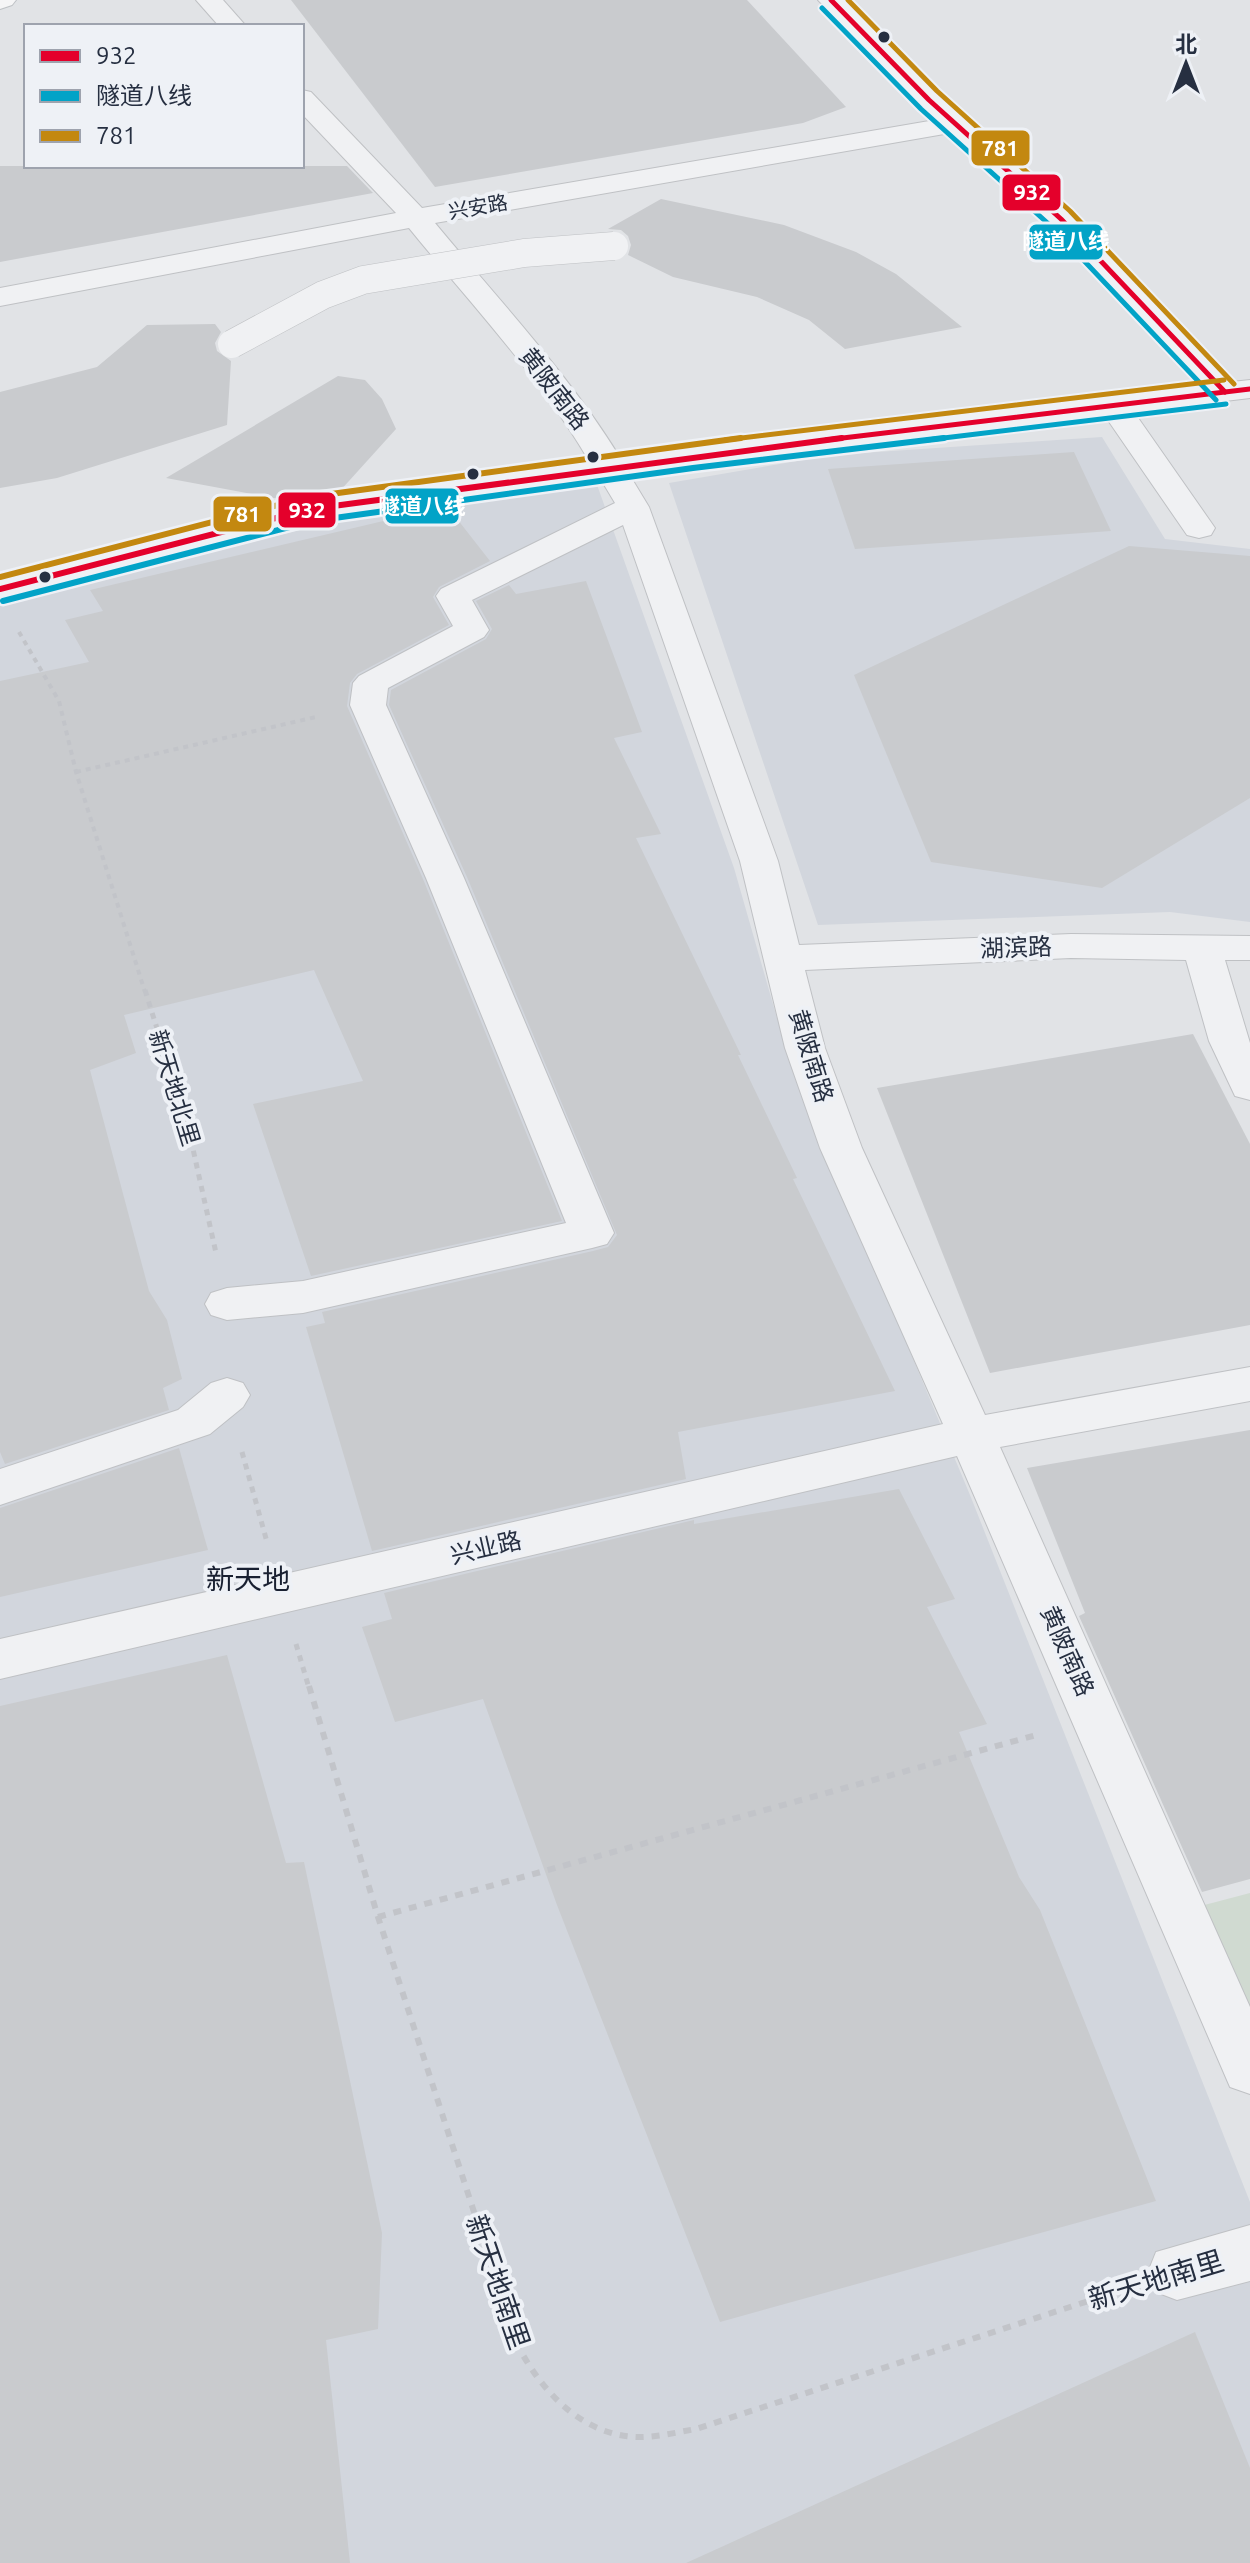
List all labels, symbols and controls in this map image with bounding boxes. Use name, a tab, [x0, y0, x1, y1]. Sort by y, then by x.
legend	[24, 24, 304, 168]
north arrow	[1146, 24, 1226, 104]
unlabelled marker	[876, 29, 892, 45]
text: 北	[1175, 31, 1197, 56]
text: 932	[96, 42, 137, 69]
text: 隧道八线	[96, 82, 192, 109]
text: 781	[96, 122, 137, 149]
line badge: 781	[970, 129, 1031, 167]
text: 781	[981, 135, 1019, 160]
line badge: 932	[1001, 173, 1062, 212]
text: 932	[1013, 179, 1051, 204]
street label: 兴安路	[446, 190, 509, 223]
line badge: 隧道八线	[1028, 223, 1104, 261]
text: 隧道八线	[1022, 228, 1110, 253]
street label: 黄陂南路	[514, 343, 595, 435]
unlabelled marker	[585, 449, 601, 465]
unlabelled marker	[465, 466, 481, 482]
line badge: 隧道八线	[384, 487, 460, 525]
line badge: 932	[277, 491, 337, 529]
text: 隧道八线	[378, 493, 466, 518]
line badge: 781	[212, 495, 273, 533]
text: 932	[288, 497, 326, 522]
text: 781	[223, 501, 261, 526]
unlabelled marker	[37, 569, 53, 585]
street label: 湖滨路	[980, 933, 1052, 962]
street label: 黄陂南路	[785, 1006, 838, 1106]
street label: 新天地北里	[144, 1027, 205, 1149]
street label: 兴业路	[448, 1526, 524, 1569]
district label: 新天地	[206, 1563, 290, 1594]
street label: 黄陂南路	[1036, 1601, 1099, 1700]
street label: 新天地南里	[461, 2211, 536, 2353]
street label: 新天地南里	[1084, 2244, 1227, 2315]

